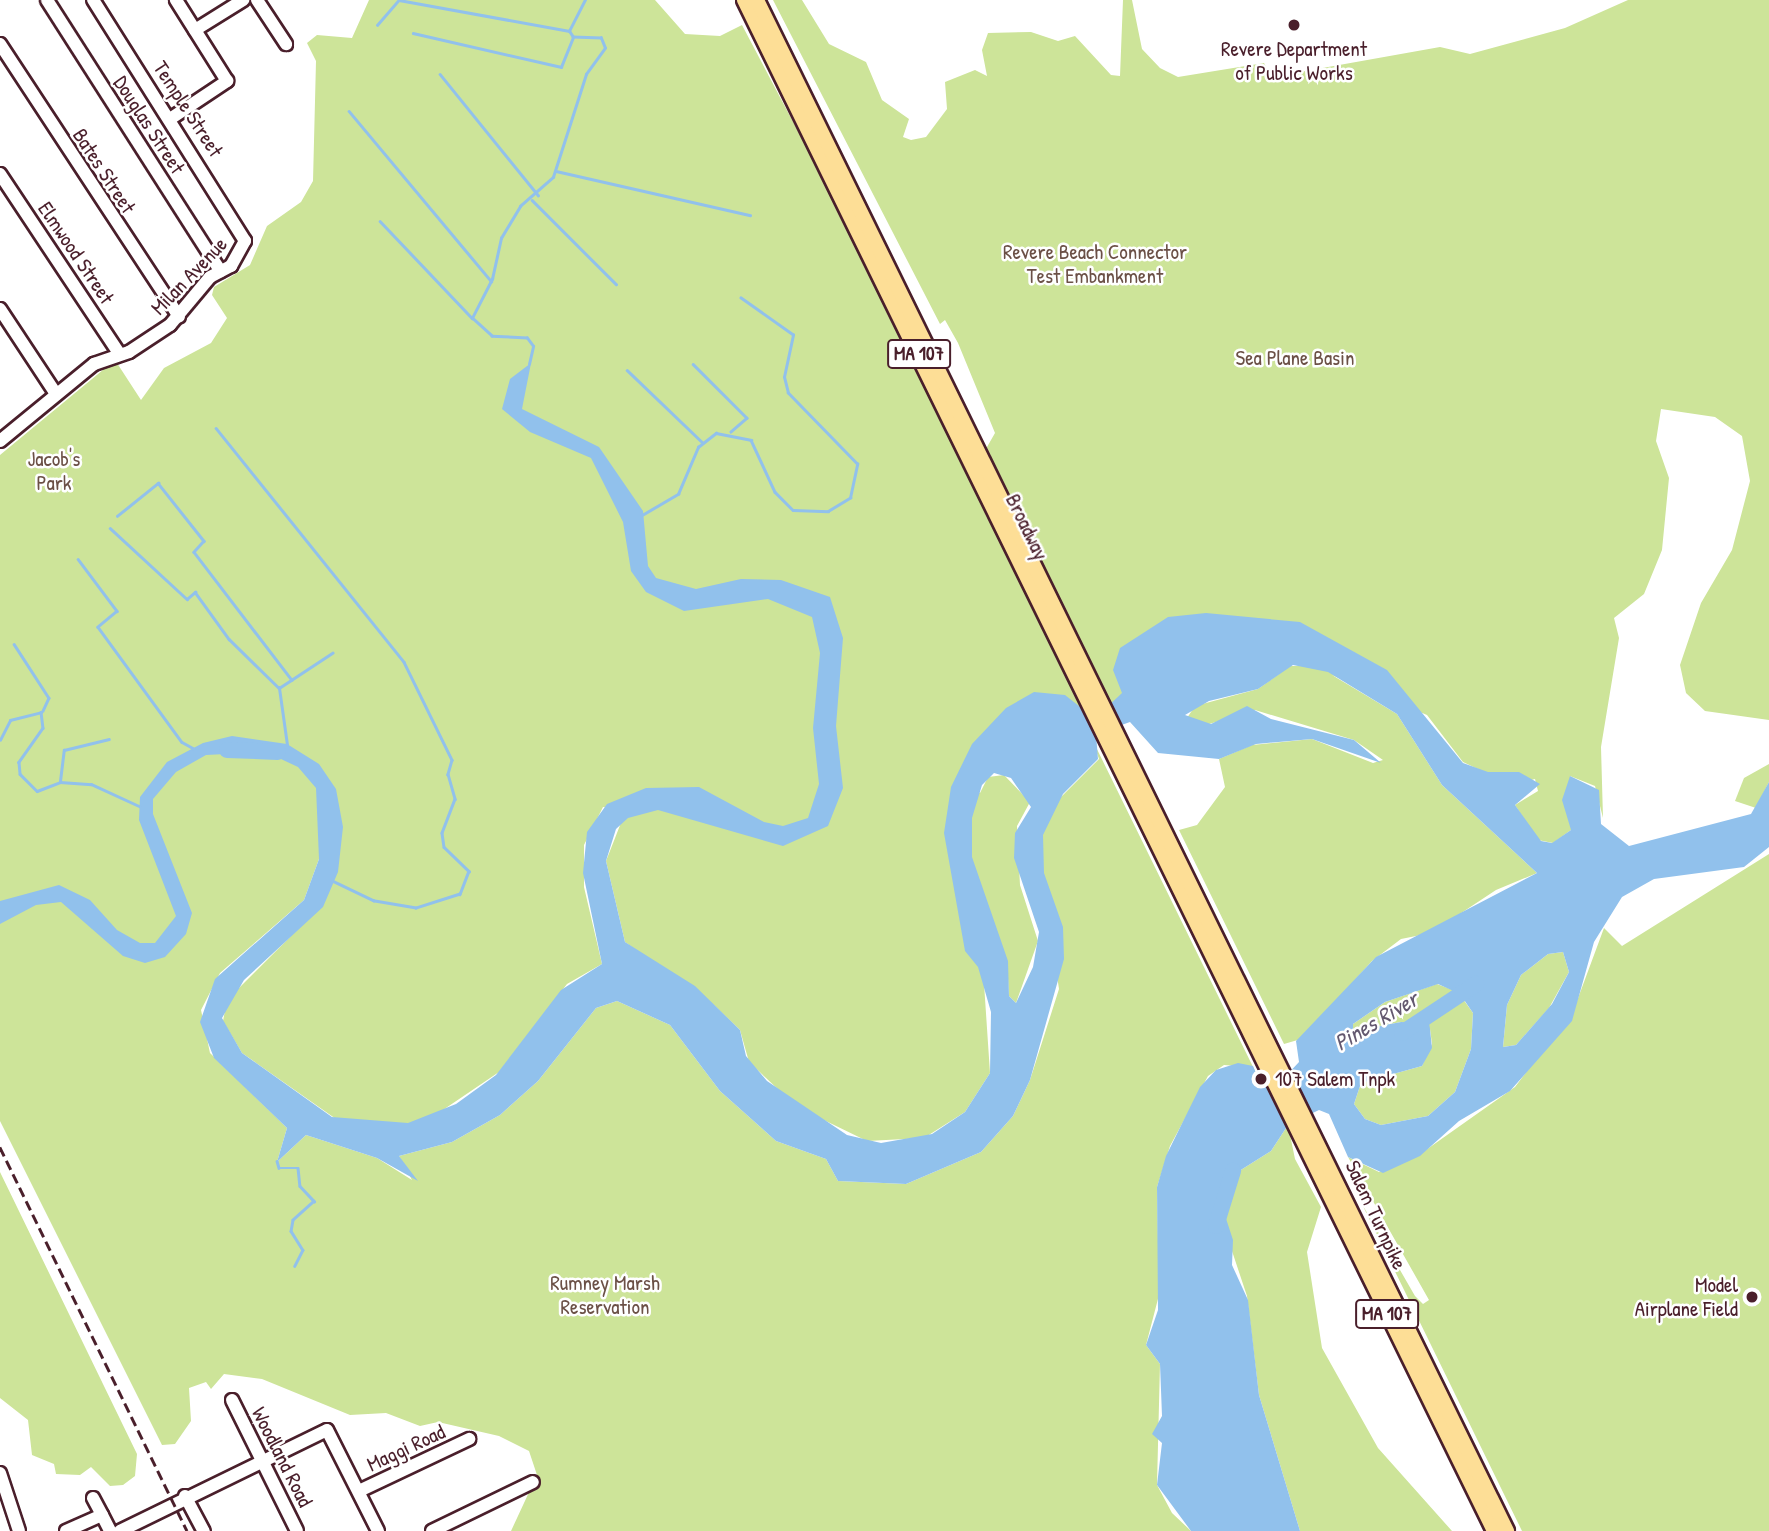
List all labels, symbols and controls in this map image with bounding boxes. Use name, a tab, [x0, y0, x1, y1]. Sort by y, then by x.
marker: Revere Department of Public Works	[1286, 17, 1302, 33]
place label: Revere Department of Public Works	[1221, 36, 1367, 86]
street label: Temple Street	[148, 56, 228, 162]
street label: Douglas Street	[108, 71, 190, 179]
street label: Bates Street	[67, 124, 141, 218]
street label: Elmwood Street	[33, 197, 119, 309]
street label: Milan Avenue	[146, 232, 232, 320]
park label: Revere Beach Connector Test Embankment	[1003, 239, 1187, 289]
road number: MA 107	[886, 338, 952, 370]
park label: Sea Plane Basin	[1236, 345, 1354, 371]
park label: Jacob's Park	[28, 446, 80, 496]
street label: Broadway	[1000, 490, 1054, 564]
water label: Pines River	[1329, 985, 1423, 1057]
place label: 107 Salem Tnpk	[1275, 1066, 1395, 1092]
marker: 107 Salem Tnpk	[1253, 1071, 1269, 1087]
street label: Salem Turnpike	[1340, 1156, 1412, 1274]
park label: Rumney Marsh Reservation	[550, 1270, 660, 1320]
place label: Model Airplane Field	[1635, 1272, 1738, 1322]
marker: Model Airplane Field	[1744, 1289, 1760, 1305]
road number: MA 107	[1354, 1298, 1420, 1330]
street label: Woodland Road	[246, 1403, 318, 1511]
street label: Maggi Road	[363, 1419, 449, 1477]

